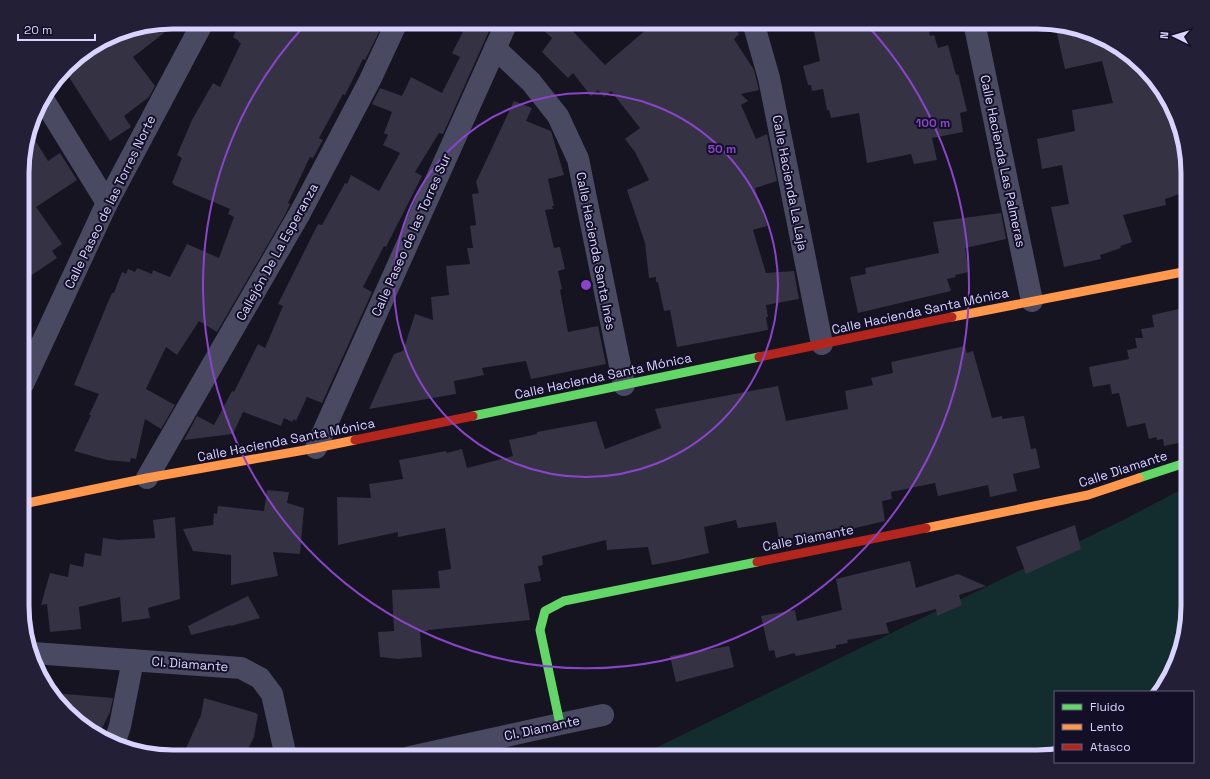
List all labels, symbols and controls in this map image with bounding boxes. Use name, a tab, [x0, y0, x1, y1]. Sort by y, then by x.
scale bar	[18, 16, 95, 42]
north arrow	[1154, 16, 1194, 56]
text: 20 m	[24, 22, 52, 38]
text: N	[1157, 31, 1171, 39]
street label: Calle Hacienda Las Palmeras	[976, 73, 1030, 249]
street label: Calle Paseo de las Torres Norte	[61, 112, 159, 292]
street label: Calle Hacienda La Laja	[768, 114, 812, 253]
text: 100 m	[916, 115, 950, 131]
text: 50 m	[708, 141, 736, 157]
street label: Calle Paseo de las Torres Sur	[367, 151, 455, 319]
street label: Calle Hacienda Santa Inés	[572, 171, 620, 332]
street label: Callejón De La Esperanza	[232, 180, 322, 324]
centre of rings	[579, 278, 593, 292]
street label: Calle Hacienda Santa Mónica	[830, 284, 1011, 338]
street label: Calle Hacienda Santa Mónica	[513, 349, 694, 403]
street label: Calle Hacienda Santa Mónica	[196, 414, 377, 466]
street label: Calle Diamante	[1076, 447, 1170, 491]
street label: Calle Diamante	[761, 521, 855, 555]
street label: Cl. Diamante	[151, 653, 229, 675]
legend	[1054, 691, 1194, 763]
text: Fluido	[1090, 699, 1125, 715]
street label: Cl. Diamante	[503, 712, 581, 744]
text: Lento	[1090, 719, 1124, 735]
text: Atasco	[1090, 739, 1131, 755]

